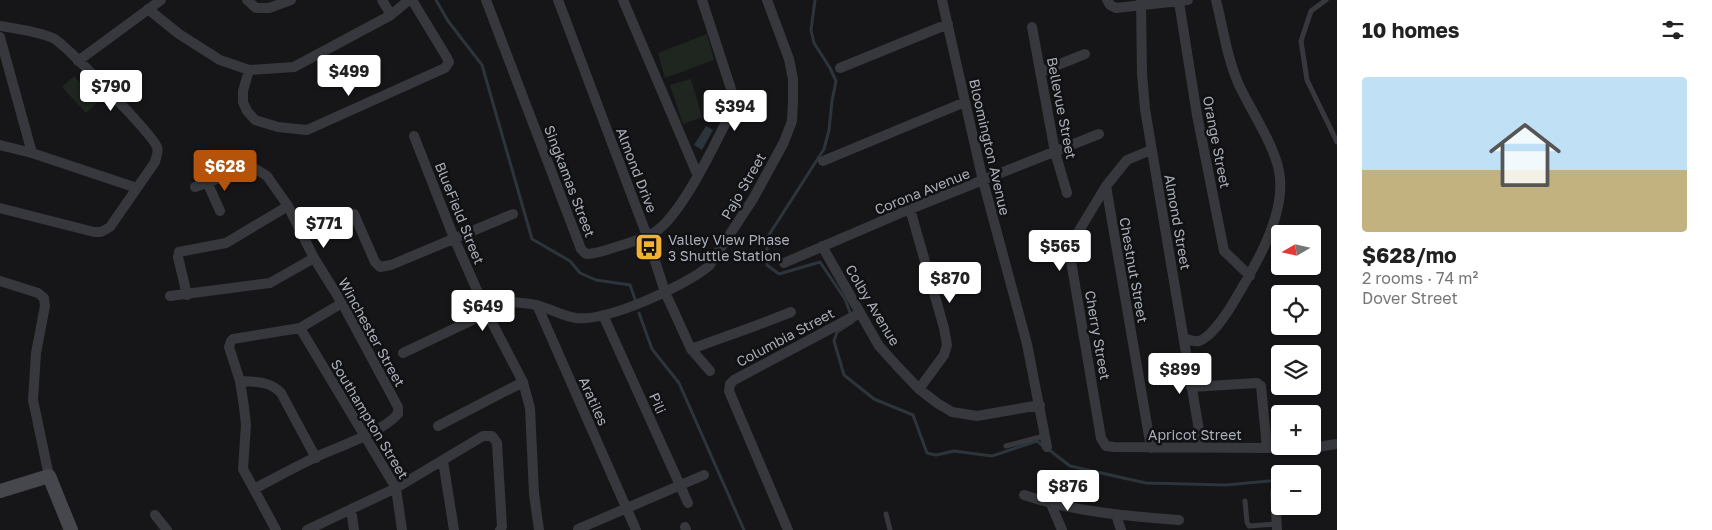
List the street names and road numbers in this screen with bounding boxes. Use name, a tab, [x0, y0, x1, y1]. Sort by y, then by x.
street label: Bellevue Street	[1044, 56, 1080, 160]
street label: Bloomington Avenue	[966, 77, 1014, 217]
street label: Orange Street	[1200, 94, 1234, 190]
street label: Singkamas Street	[541, 123, 599, 239]
street label: Almond Drive	[613, 125, 661, 215]
street label: Pajo Street	[717, 150, 769, 222]
street label: BlueField Street	[432, 159, 488, 267]
street label: Corona Avenue	[872, 164, 972, 218]
street label: Almond Street	[1161, 173, 1195, 271]
street label: Chestnut Street	[1116, 216, 1152, 324]
street label: Colby Avenue	[842, 261, 904, 349]
street label: Winchester Street	[335, 275, 409, 389]
street label: Cherry Street	[1082, 289, 1114, 381]
street label: Columbia Street	[733, 304, 837, 370]
street label: Southampton Street	[328, 356, 412, 482]
street label: Aratiles	[576, 374, 612, 428]
street label: Pili	[646, 390, 670, 416]
street label: Apricot Street	[1148, 426, 1242, 443]

